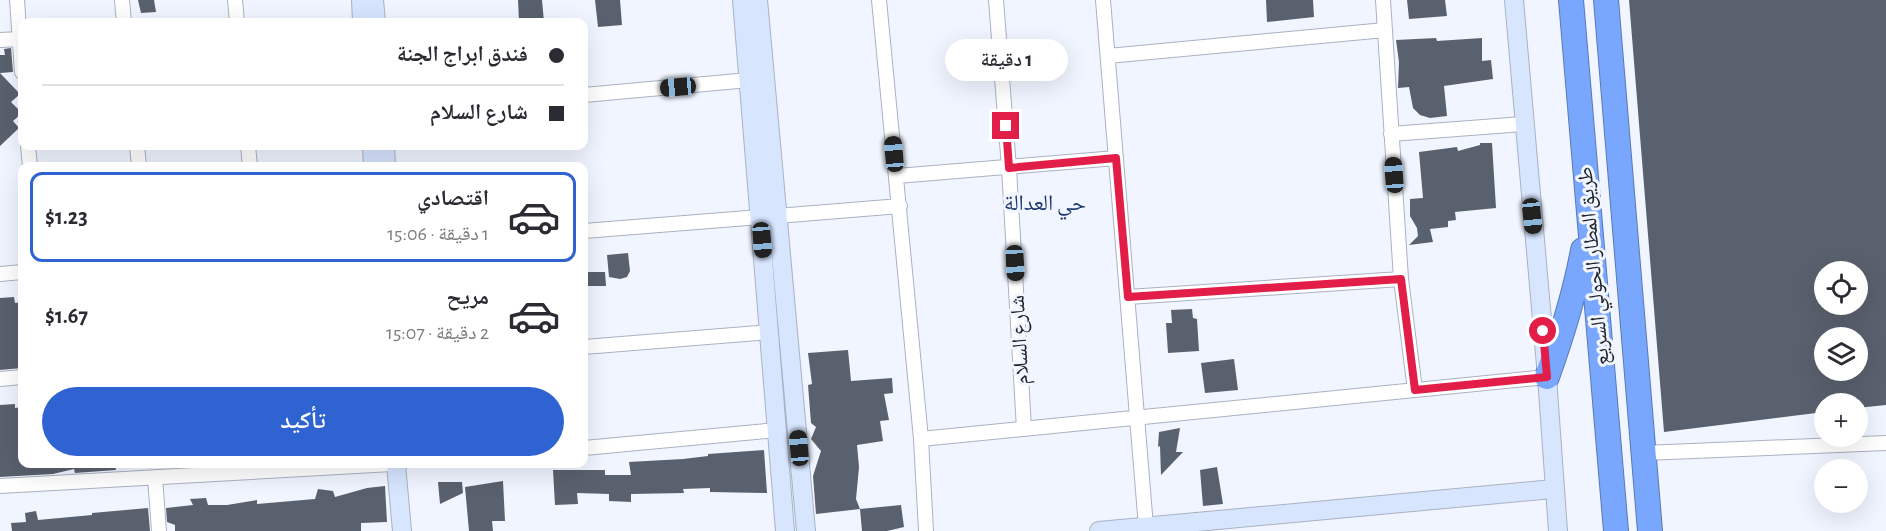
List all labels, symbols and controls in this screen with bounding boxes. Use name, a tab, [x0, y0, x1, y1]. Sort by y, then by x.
callout: 1 دقيقة	[944, 39, 1068, 81]
text: فندق ابراج الجنة	[397, 43, 528, 65]
text: 1 دقيقة	[981, 50, 1032, 70]
car	[659, 76, 697, 98]
text: شارع السلام	[430, 101, 528, 123]
route end	[992, 112, 1019, 139]
car	[883, 135, 905, 173]
car	[1384, 156, 1404, 194]
street label: طريق المطار الحولي السريع	[1574, 165, 1618, 366]
text: اقتصادي	[417, 187, 489, 209]
icon: car	[507, 190, 561, 244]
district label: حي العدالة	[1004, 192, 1086, 220]
car	[1521, 197, 1543, 235]
text: $1.23	[45, 206, 88, 228]
car	[751, 221, 773, 259]
text: 1 دقيقة · 15:06	[387, 224, 489, 244]
car	[1005, 245, 1025, 281]
map controls	[1814, 261, 1868, 513]
button: locate	[1814, 261, 1868, 315]
text: مريح	[446, 286, 489, 308]
icon: car	[507, 289, 561, 343]
street label: شارع السلام	[1007, 294, 1035, 385]
text: $1.67	[45, 305, 88, 327]
route start	[1529, 317, 1556, 344]
text: 2 دقيقة · 15:07	[386, 323, 489, 343]
button: layers	[1814, 327, 1868, 381]
button: تأكيد	[42, 387, 564, 456]
button: +	[1814, 393, 1868, 447]
car	[788, 429, 810, 467]
button: −	[1814, 459, 1868, 513]

